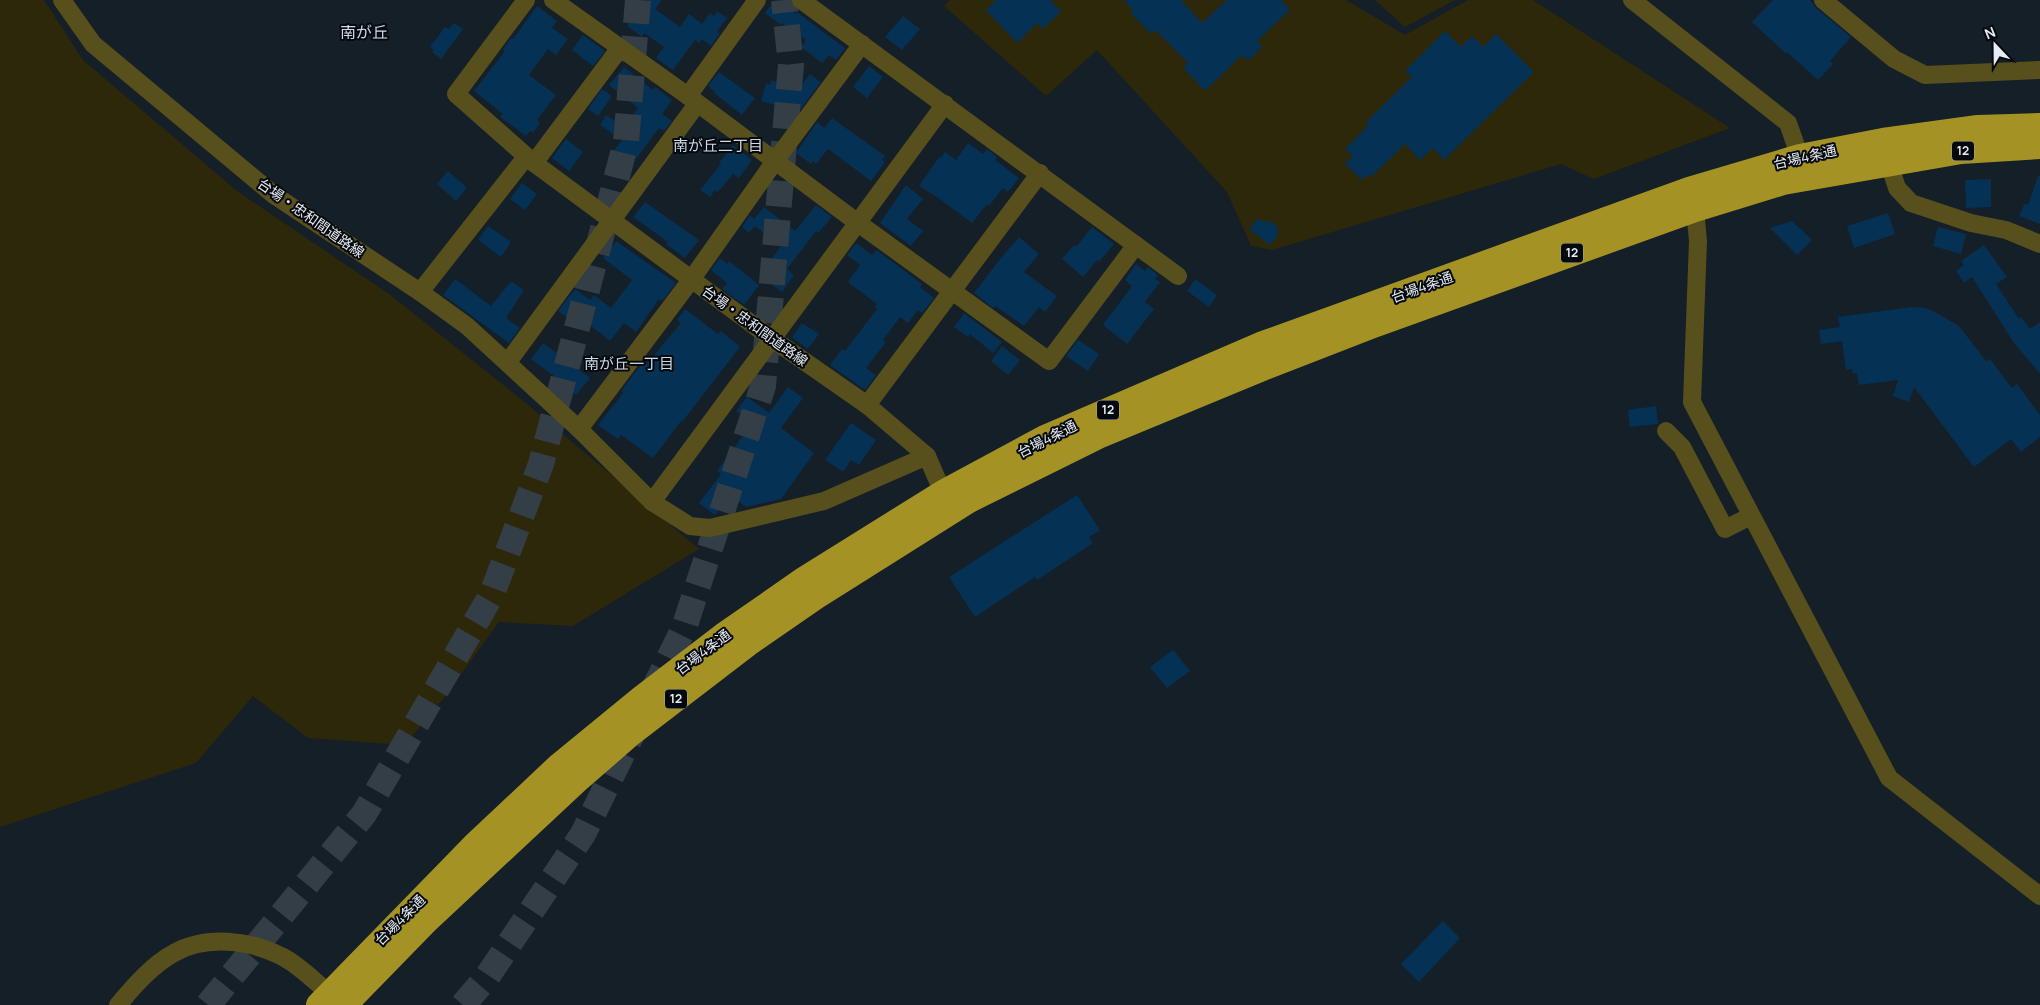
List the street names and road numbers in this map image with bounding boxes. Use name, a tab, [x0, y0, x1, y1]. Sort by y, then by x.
street label: 台場4条通	[1771, 140, 1838, 173]
road number: 12	[1952, 142, 1974, 160]
street label: 台場・忠和間道路線	[254, 174, 368, 262]
road number: 12	[1561, 244, 1583, 262]
street label: 台場4条通	[1388, 267, 1455, 306]
street label: 台場・忠和間道路線	[699, 281, 812, 370]
road number: 12	[1097, 400, 1119, 420]
street label: 台場4条通	[1014, 416, 1080, 462]
street label: 台場4条通	[671, 625, 734, 679]
road number: 12	[665, 690, 687, 709]
street label: 台場4条通	[370, 890, 429, 949]

